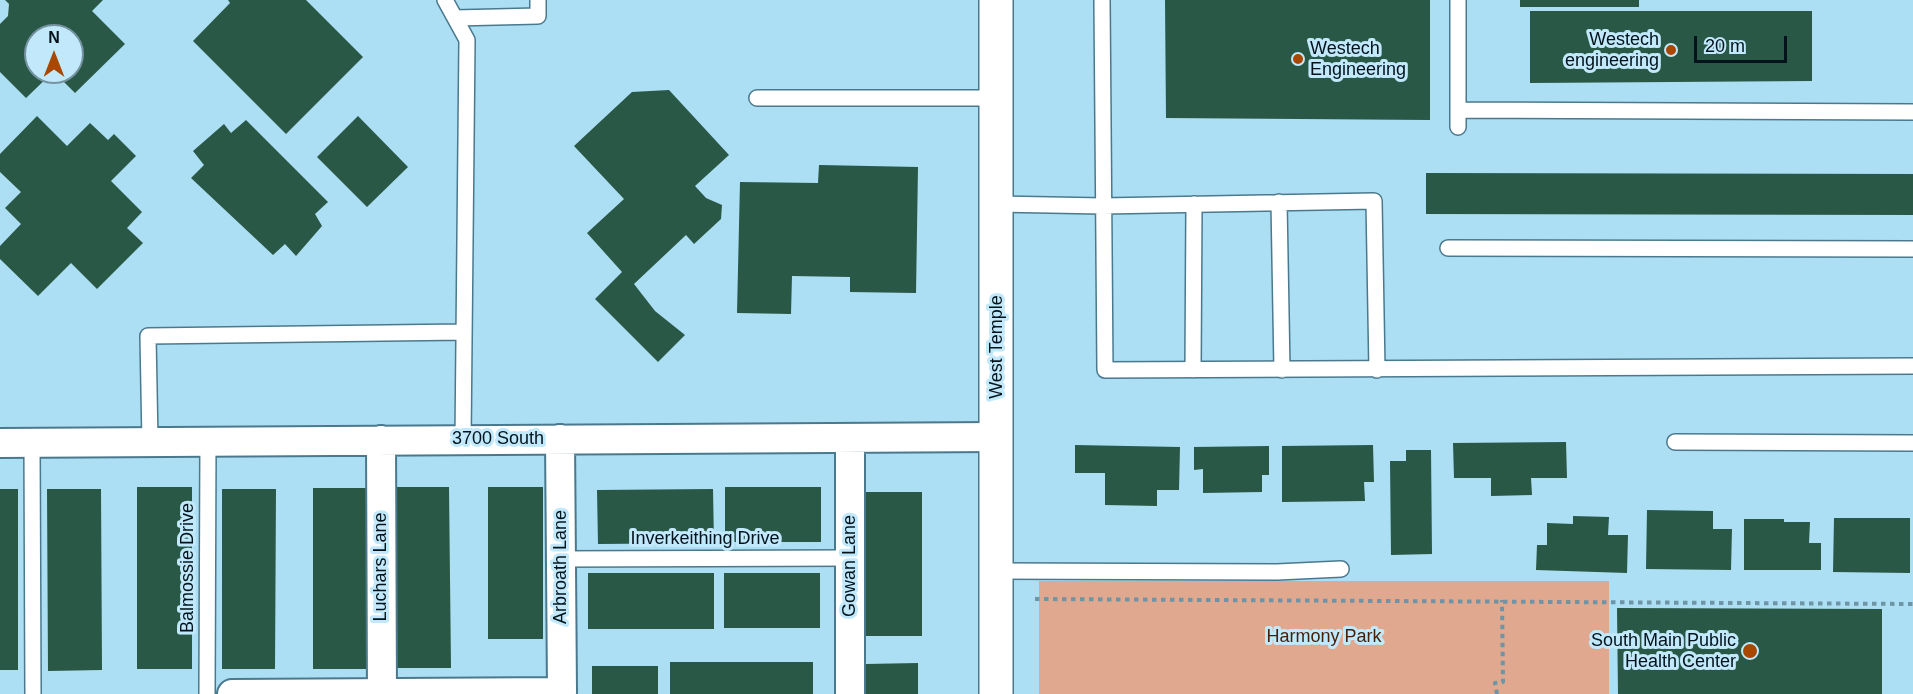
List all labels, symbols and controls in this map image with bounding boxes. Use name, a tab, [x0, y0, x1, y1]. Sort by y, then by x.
north arrow	[24, 24, 84, 84]
scale bar	[1697, 24, 1790, 62]
text: N	[48, 29, 60, 46]
place label: Westech engineering	[1565, 29, 1659, 72]
text: 20 m	[1705, 36, 1745, 56]
place label: Westech Engineering	[1310, 38, 1406, 80]
marker: Westech engineering	[1664, 43, 1678, 57]
marker: Westech Engineering	[1291, 52, 1305, 66]
street label: West Temple	[986, 295, 1008, 399]
street label: 3700 South	[452, 428, 544, 450]
street label: Balmossie Drive	[177, 503, 199, 633]
street label: Arbroath Lane	[550, 510, 572, 624]
street label: Luchars Lane	[370, 512, 392, 622]
street label: Gowan Lane	[839, 515, 861, 617]
street label: Inverkeithing Drive	[630, 528, 780, 550]
park label: Harmony Park	[1266, 626, 1382, 648]
place label: South Main Public Health Center	[1591, 630, 1736, 672]
marker: South Main Public Health Center	[1741, 642, 1759, 660]

